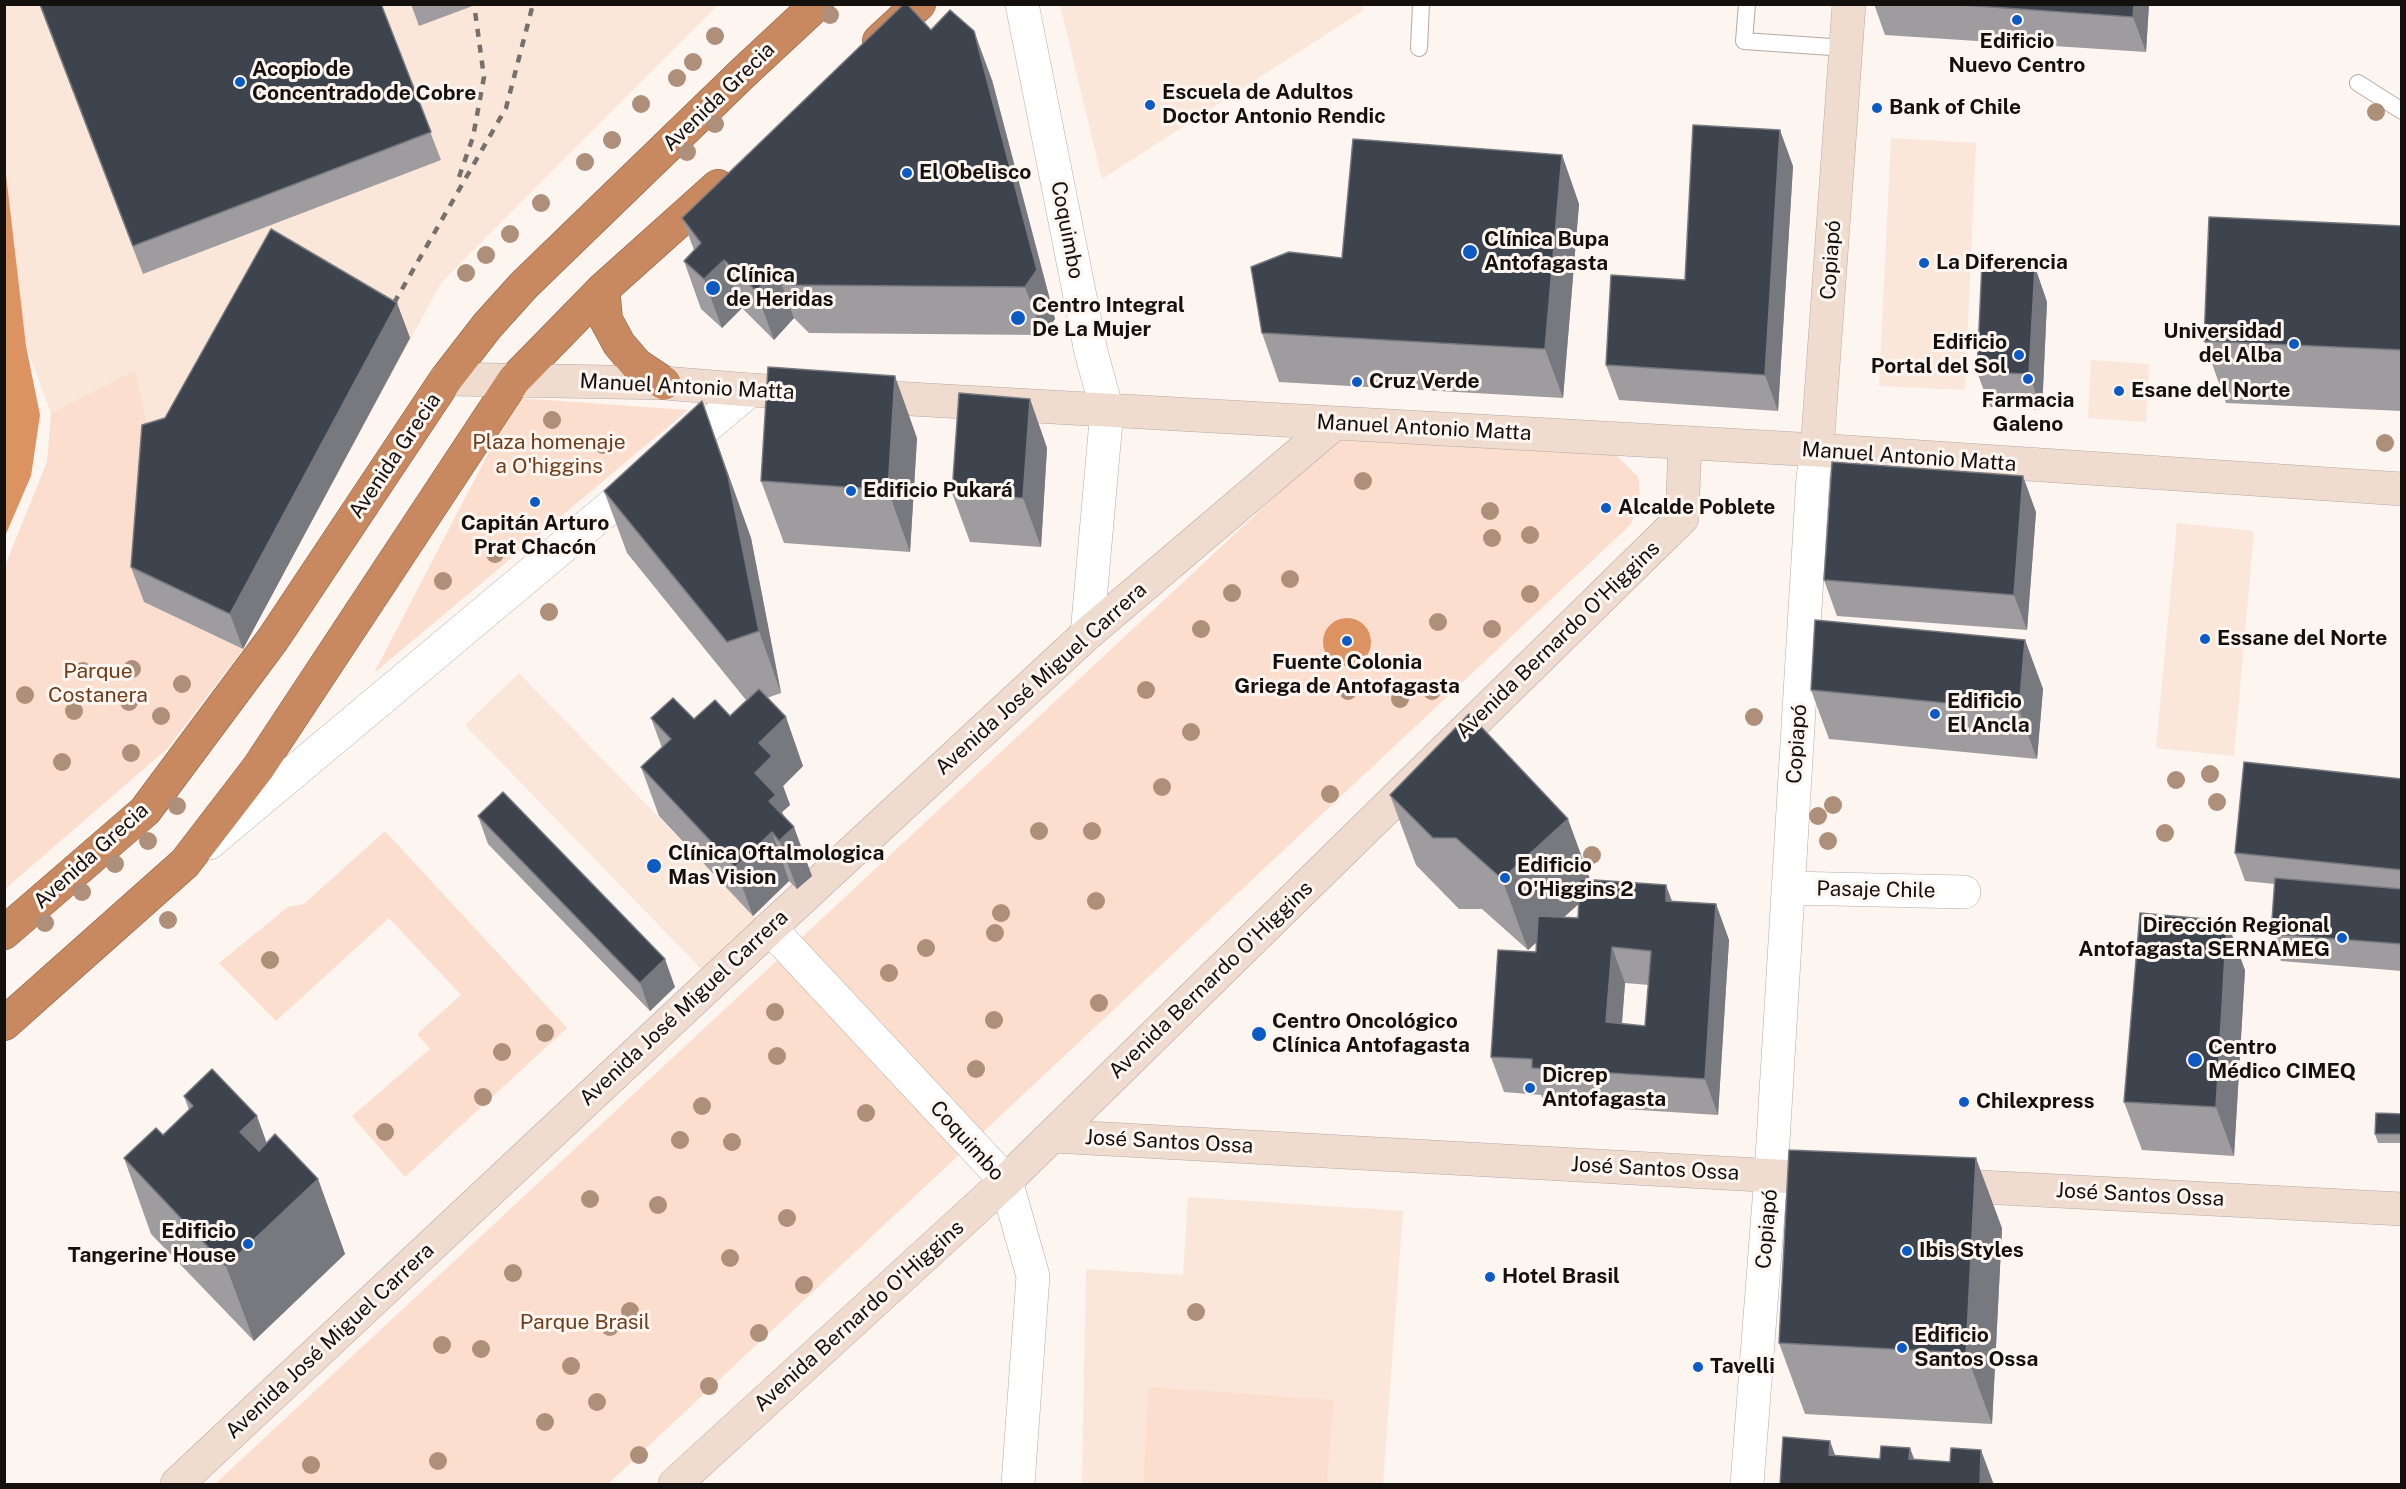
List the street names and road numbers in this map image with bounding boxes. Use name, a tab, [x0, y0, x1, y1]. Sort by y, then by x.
street label: Avenida Grecia	[658, 37, 780, 157]
street label: Coquimbo	[1045, 179, 1089, 281]
street label: Copiapó	[1816, 219, 1846, 301]
street label: Manuel Antonio Matta	[579, 369, 795, 405]
street label: Avenida Grecia	[344, 388, 446, 524]
street label: Manuel Antonio Matta	[1316, 410, 1532, 446]
street label: Manuel Antonio Matta	[1801, 437, 2017, 477]
street label: Avenida Bernardo O'Higgins	[1451, 536, 1665, 744]
street label: Avenida José Miguel Carrera	[930, 577, 1152, 781]
street label: Copiapó	[1782, 703, 1812, 785]
street label: Avenida Grecia	[28, 798, 154, 914]
street label: Avenida Bernardo O'Higgins	[1104, 876, 1318, 1084]
street label: Pasaje Chile	[1816, 876, 1936, 904]
street label: Avenida José Miguel Carrera	[575, 905, 793, 1111]
street label: Coquimbo	[925, 1096, 1009, 1186]
street label: José Santos Ossa	[1084, 1125, 1254, 1159]
street label: José Santos Ossa	[1570, 1152, 1740, 1186]
street label: José Santos Ossa	[2055, 1178, 2225, 1212]
street label: Copiapó	[1751, 1188, 1783, 1270]
street label: Avenida Bernardo O'Higgins	[749, 1215, 969, 1417]
street label: Avenida José Miguel Carrera	[221, 1238, 439, 1444]

